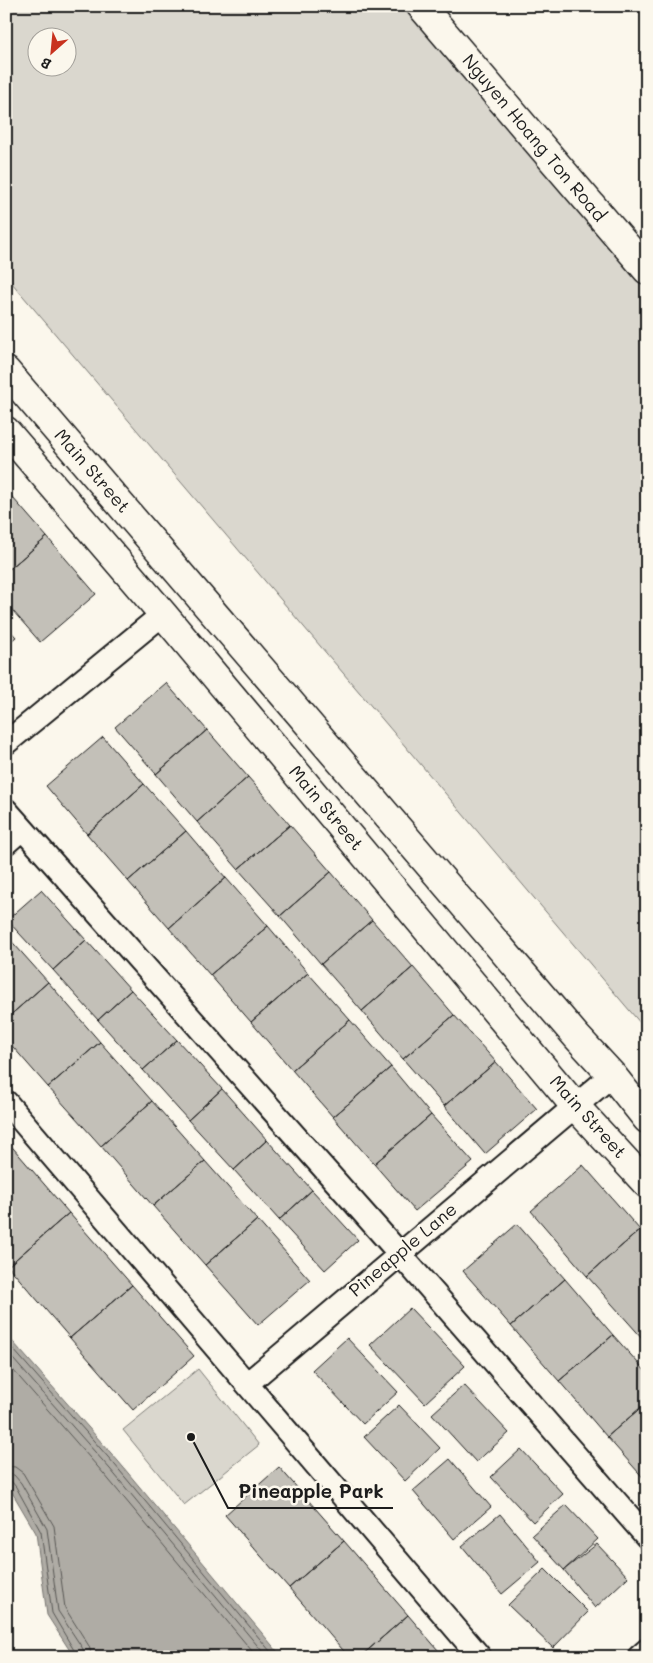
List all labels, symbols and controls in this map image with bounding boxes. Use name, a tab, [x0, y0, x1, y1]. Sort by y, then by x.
north arrow	[28, 28, 78, 78]
street label: Nguyen Hoang Ton Road	[457, 48, 612, 226]
text: B	[37, 53, 54, 75]
street label: Main Street	[50, 423, 136, 517]
street label: Main Street	[284, 760, 369, 855]
street label: Main Street	[545, 1070, 632, 1163]
street label: Pineapple Lane	[343, 1197, 461, 1302]
callout: Pineapple Park	[228, 1474, 393, 1508]
text: Pineapple Park	[238, 1478, 384, 1503]

